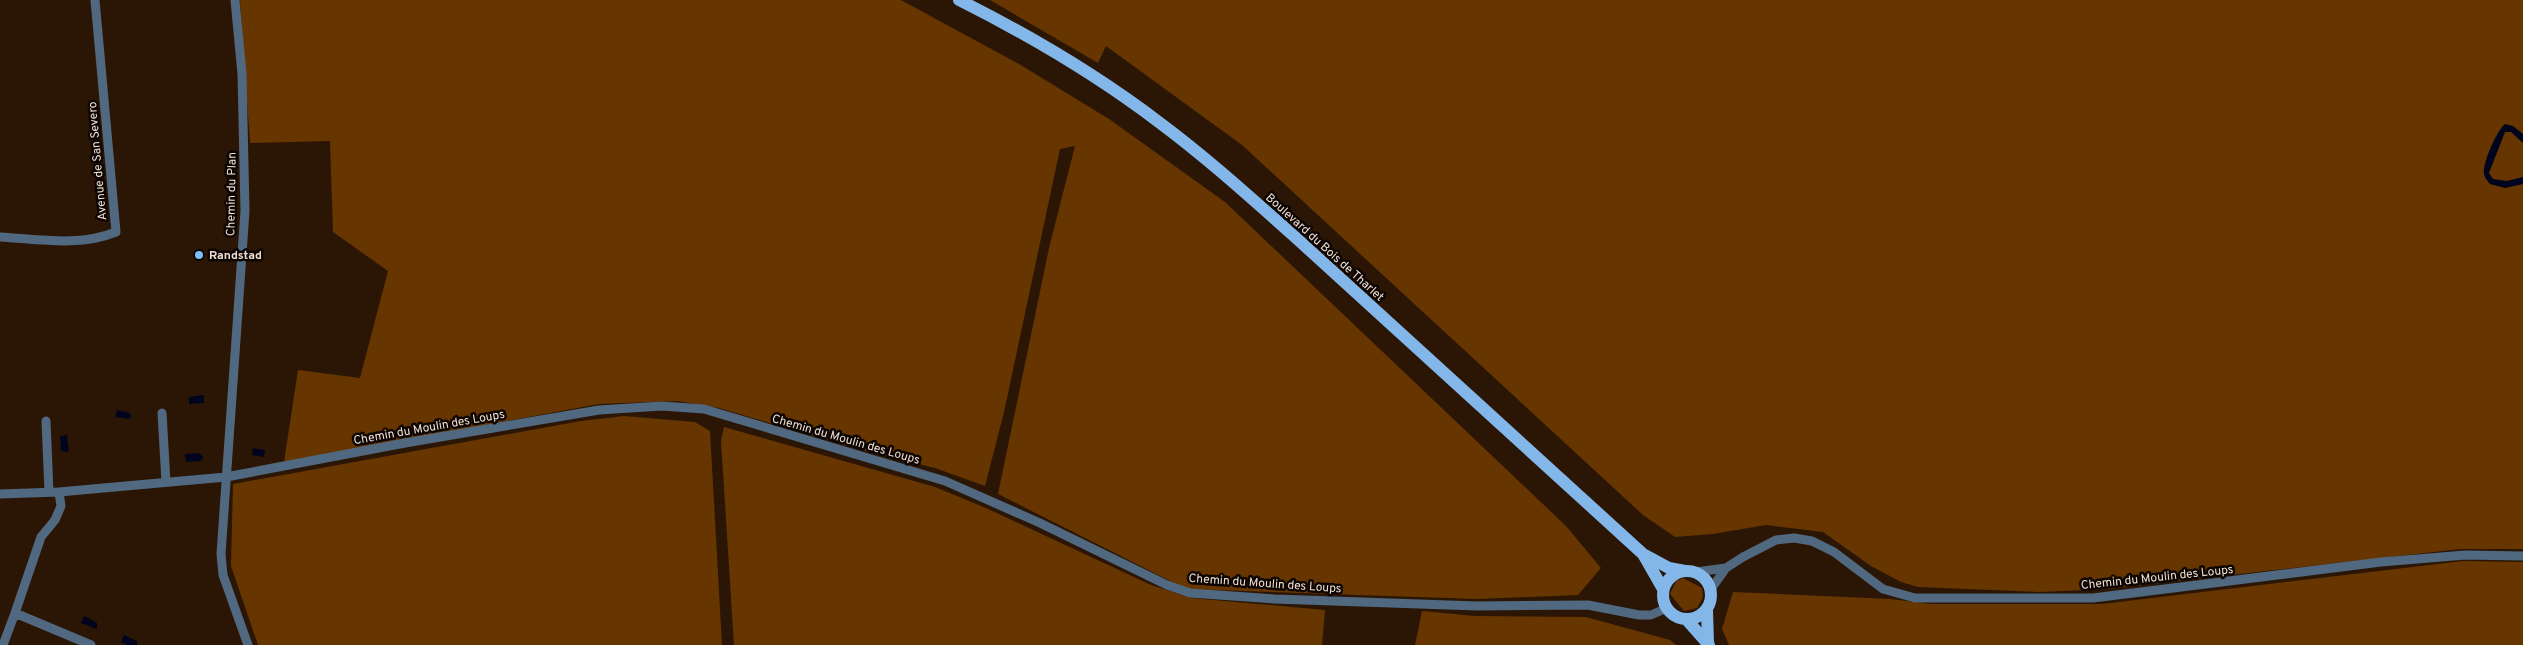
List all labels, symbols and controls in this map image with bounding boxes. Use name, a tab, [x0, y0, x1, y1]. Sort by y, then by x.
street label: Avenue de San Severo	[85, 101, 111, 221]
street label: Chemin du Plan	[223, 152, 241, 236]
street label: Boulevard du Bois de Tharlet	[1262, 190, 1387, 305]
place label: Randstad	[209, 248, 262, 264]
marker: Randstad	[193, 249, 205, 261]
street label: Chemin du Moulin des Loups	[352, 407, 506, 449]
street label: Chemin du Moulin des Loups	[770, 411, 922, 469]
street label: Chemin du Moulin des Loups	[2080, 562, 2234, 594]
street label: Chemin du Moulin des Loups	[1188, 571, 1342, 597]

